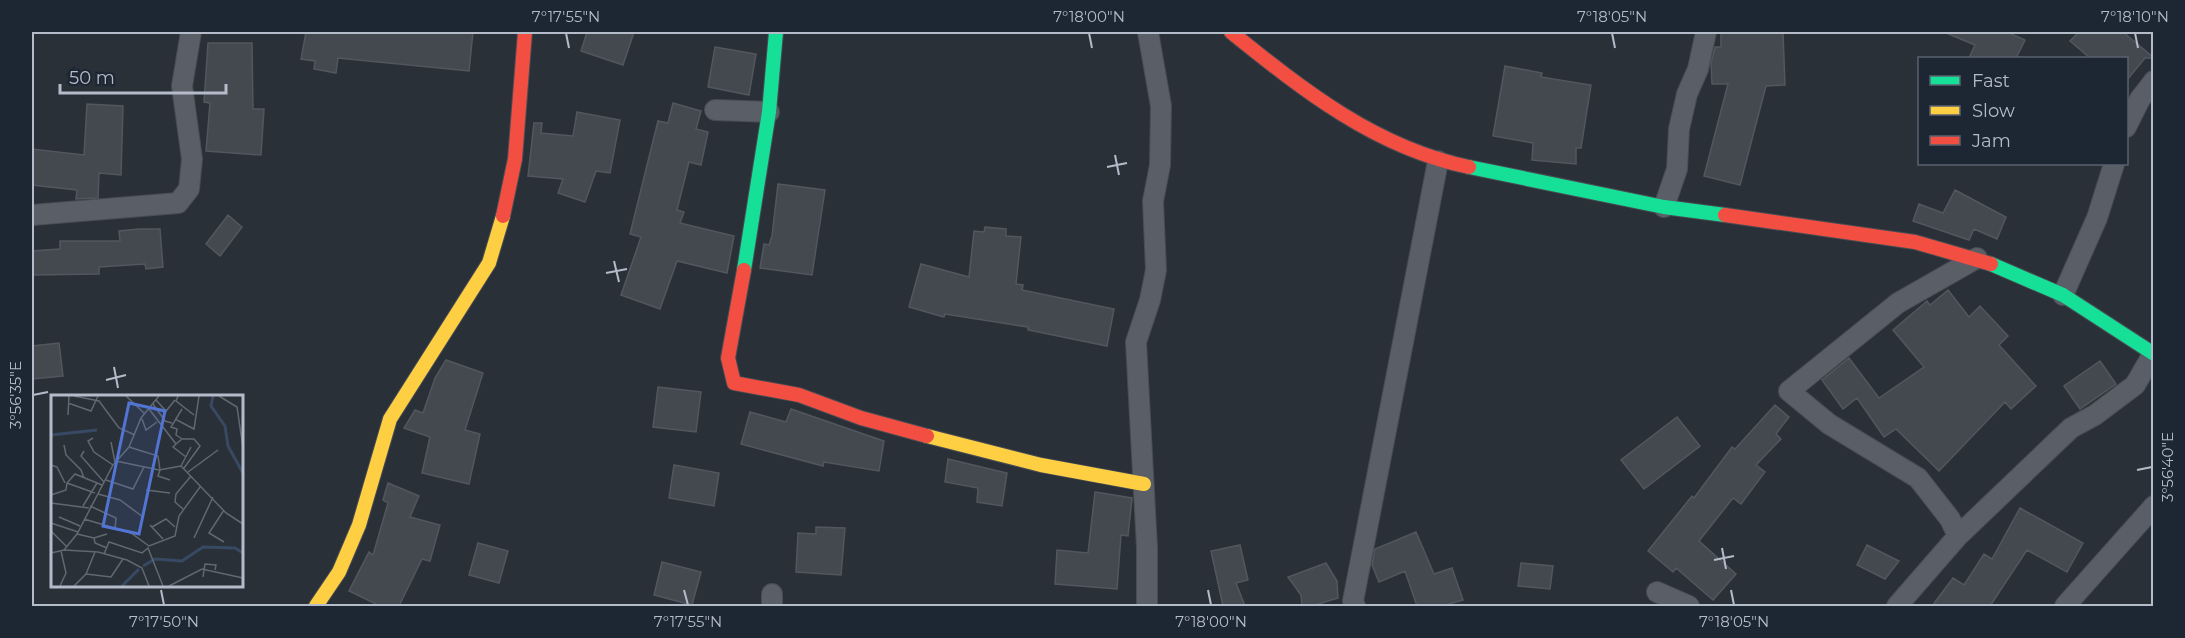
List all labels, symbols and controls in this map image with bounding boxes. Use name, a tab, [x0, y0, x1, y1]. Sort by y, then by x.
text: 7°17'55"N	[532, 7, 600, 26]
text: 7°18'00"N	[1053, 7, 1125, 26]
text: 7°18'05"N	[1577, 7, 1647, 26]
text: 7°18'10"N	[2101, 7, 2169, 26]
scale bar	[60, 57, 226, 95]
legend	[1918, 57, 2128, 165]
text: 50 m	[69, 67, 115, 89]
text: Fast	[1972, 70, 2010, 92]
text: Slow	[1972, 100, 2015, 122]
text: Jam	[1971, 130, 2011, 152]
text: 3°56'35"E	[6, 361, 25, 429]
inset map	[51, 395, 243, 587]
text: 3°56'40"E	[2158, 432, 2177, 502]
text: 7°17'50"N	[129, 612, 199, 631]
text: 7°17'55"N	[654, 612, 722, 631]
text: 7°18'00"N	[1175, 612, 1247, 631]
text: 7°18'05"N	[1699, 612, 1769, 631]

